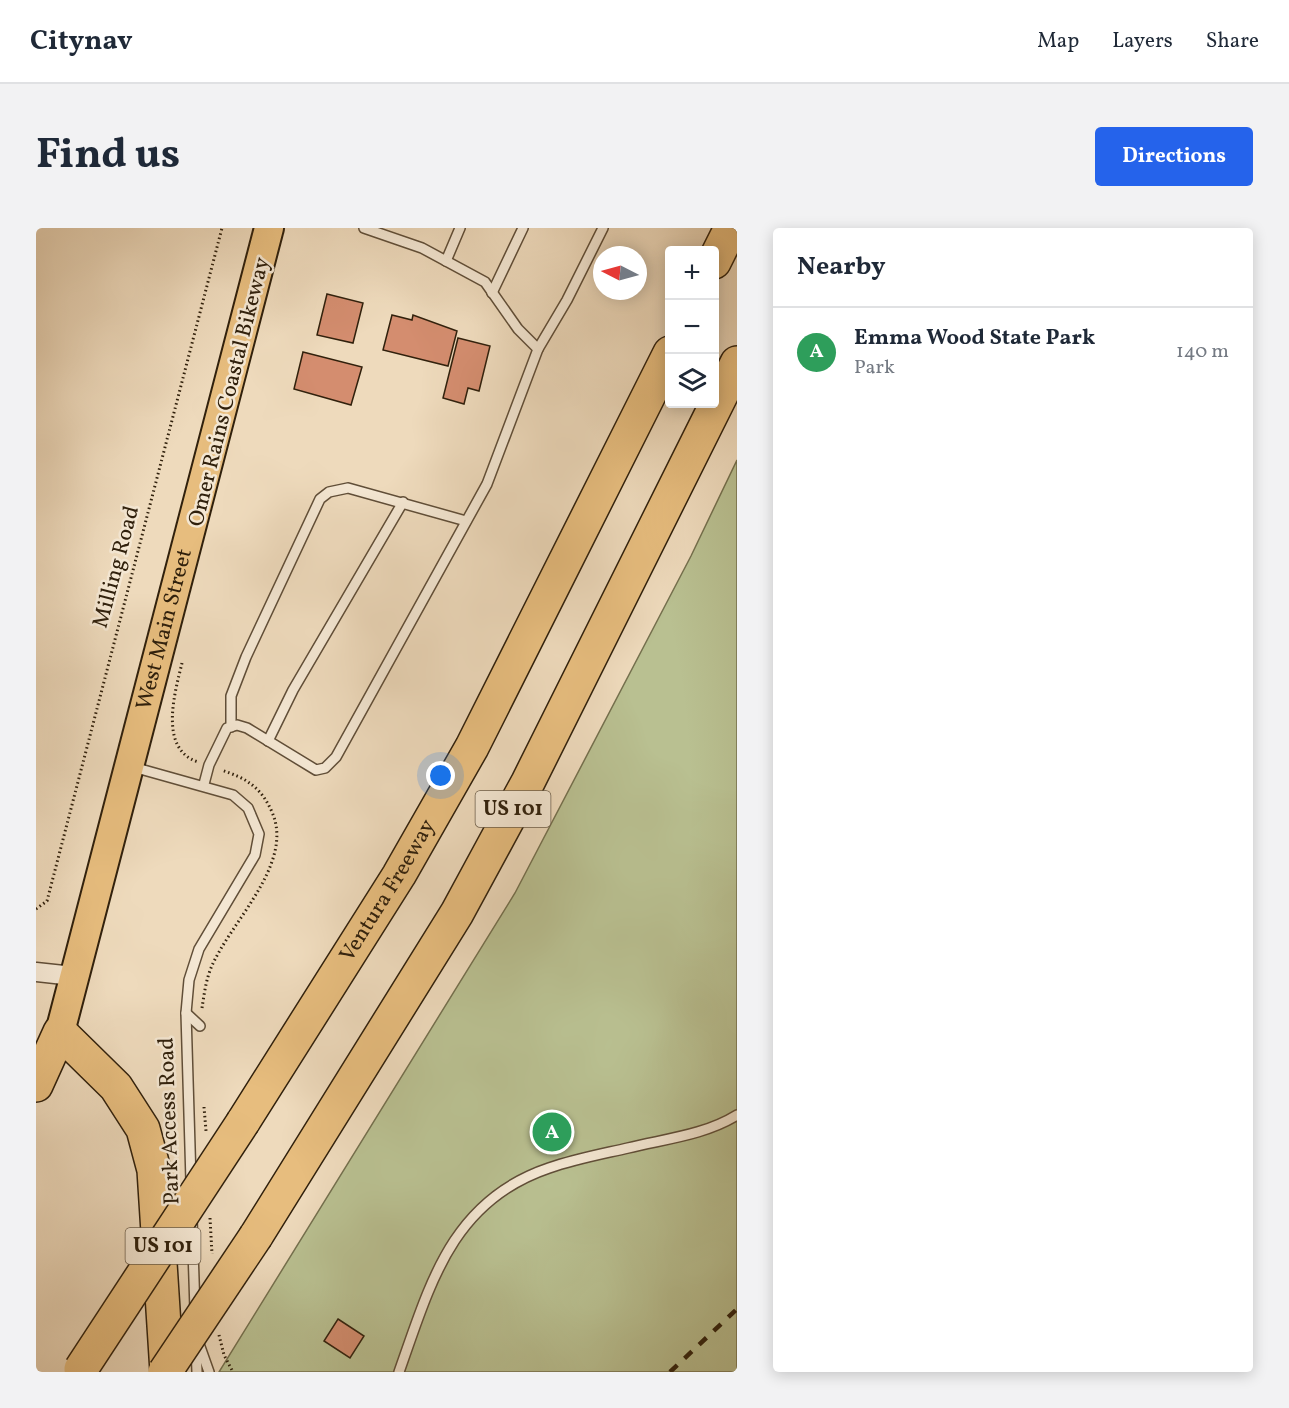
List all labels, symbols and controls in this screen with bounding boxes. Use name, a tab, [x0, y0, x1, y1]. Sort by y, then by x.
text: Citynav	[30, 22, 133, 61]
text: Map	[1037, 27, 1079, 56]
text: Layers	[1112, 27, 1173, 56]
text: Share	[1206, 27, 1259, 56]
text: Find us	[36, 127, 180, 186]
button: Directions	[1095, 127, 1253, 186]
north arrow	[593, 246, 647, 300]
map controls	[665, 246, 719, 408]
button: +	[665, 246, 719, 300]
text: Nearby	[797, 249, 886, 285]
street label: Omer Rains Coastal Bikeway	[181, 254, 279, 530]
button: −	[665, 300, 719, 354]
text: Emma Wood State Park	[854, 323, 1095, 354]
text: A	[809, 338, 824, 366]
text: 140 m	[1176, 338, 1229, 366]
button: layers	[665, 354, 719, 408]
text: Park	[854, 354, 895, 382]
street label: Milling Road	[86, 502, 148, 632]
street label: West Main Street	[129, 545, 201, 713]
your location	[426, 761, 455, 790]
road number: US 101	[476, 791, 550, 827]
street label: Ventura Freeway	[332, 813, 443, 968]
street label: Park Access Road	[152, 1037, 188, 1205]
pin: A	[532, 1110, 572, 1154]
road number: US 101	[126, 1228, 200, 1264]

